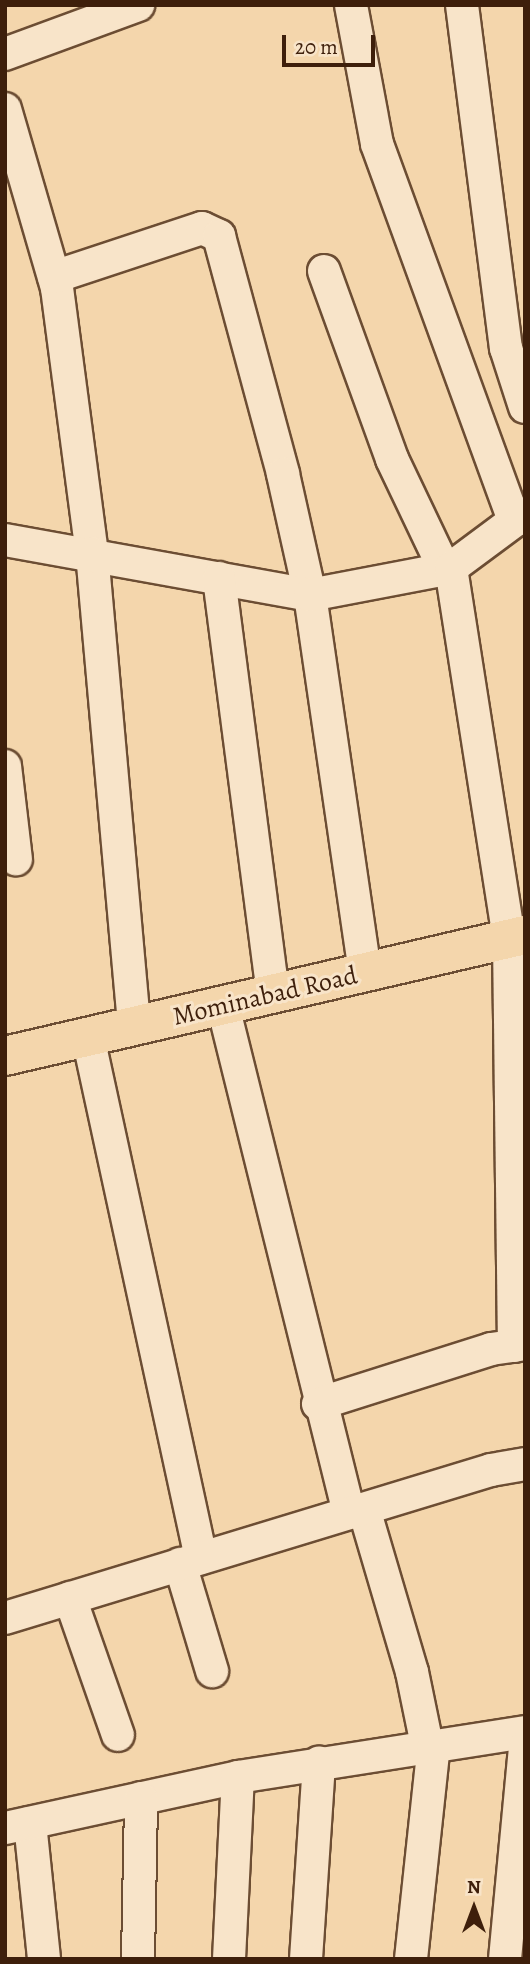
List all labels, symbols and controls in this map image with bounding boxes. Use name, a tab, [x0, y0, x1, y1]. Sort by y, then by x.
scale bar	[285, 21, 378, 65]
text: 20 m	[295, 33, 338, 61]
street label: Mominabad Road	[170, 960, 360, 1032]
north arrow	[439, 1873, 509, 1943]
text: N	[467, 1874, 481, 1900]

